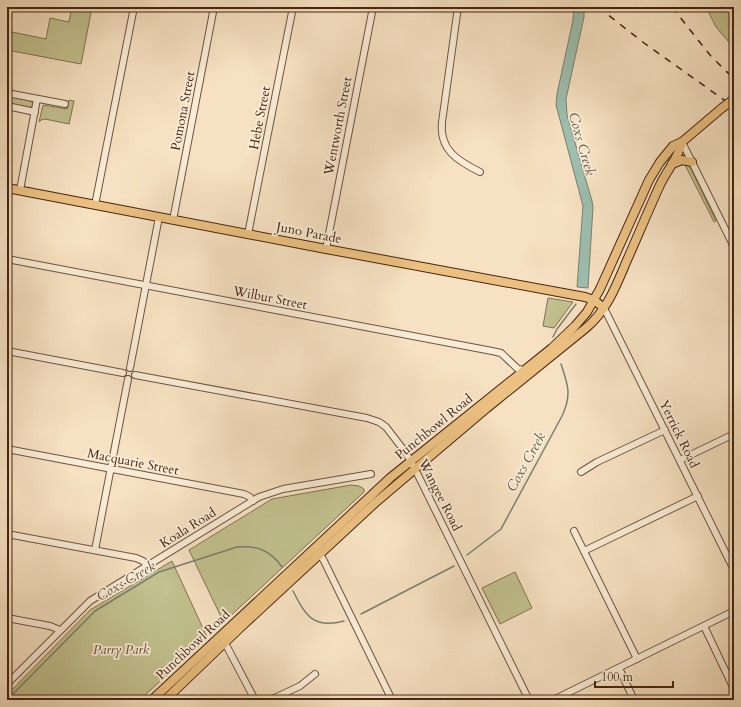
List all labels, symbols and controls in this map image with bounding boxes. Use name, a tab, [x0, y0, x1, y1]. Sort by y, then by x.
street label: Pomona Street	[166, 70, 200, 152]
street label: Wentworth Street	[319, 75, 356, 178]
street label: Hebe Street	[245, 85, 275, 151]
water label: Coxs Creek	[564, 110, 600, 178]
street label: Juno Parade	[273, 217, 343, 248]
street label: Wilbur Street	[231, 282, 309, 314]
street label: Punchbowl Road	[391, 390, 477, 464]
street label: Yerrick Road	[655, 397, 703, 471]
water label: Coxs Creek	[502, 429, 550, 495]
street label: Macquarie Street	[86, 444, 180, 480]
street label: Wangee Road	[414, 455, 466, 534]
street label: Koala Road	[156, 504, 220, 552]
water label: Coxs Creek	[93, 556, 159, 605]
street label: Punchbowl Road	[152, 606, 234, 684]
park label: Parry Park	[93, 641, 150, 659]
scale bar	[595, 663, 673, 689]
text: 100 m	[601, 669, 634, 685]

